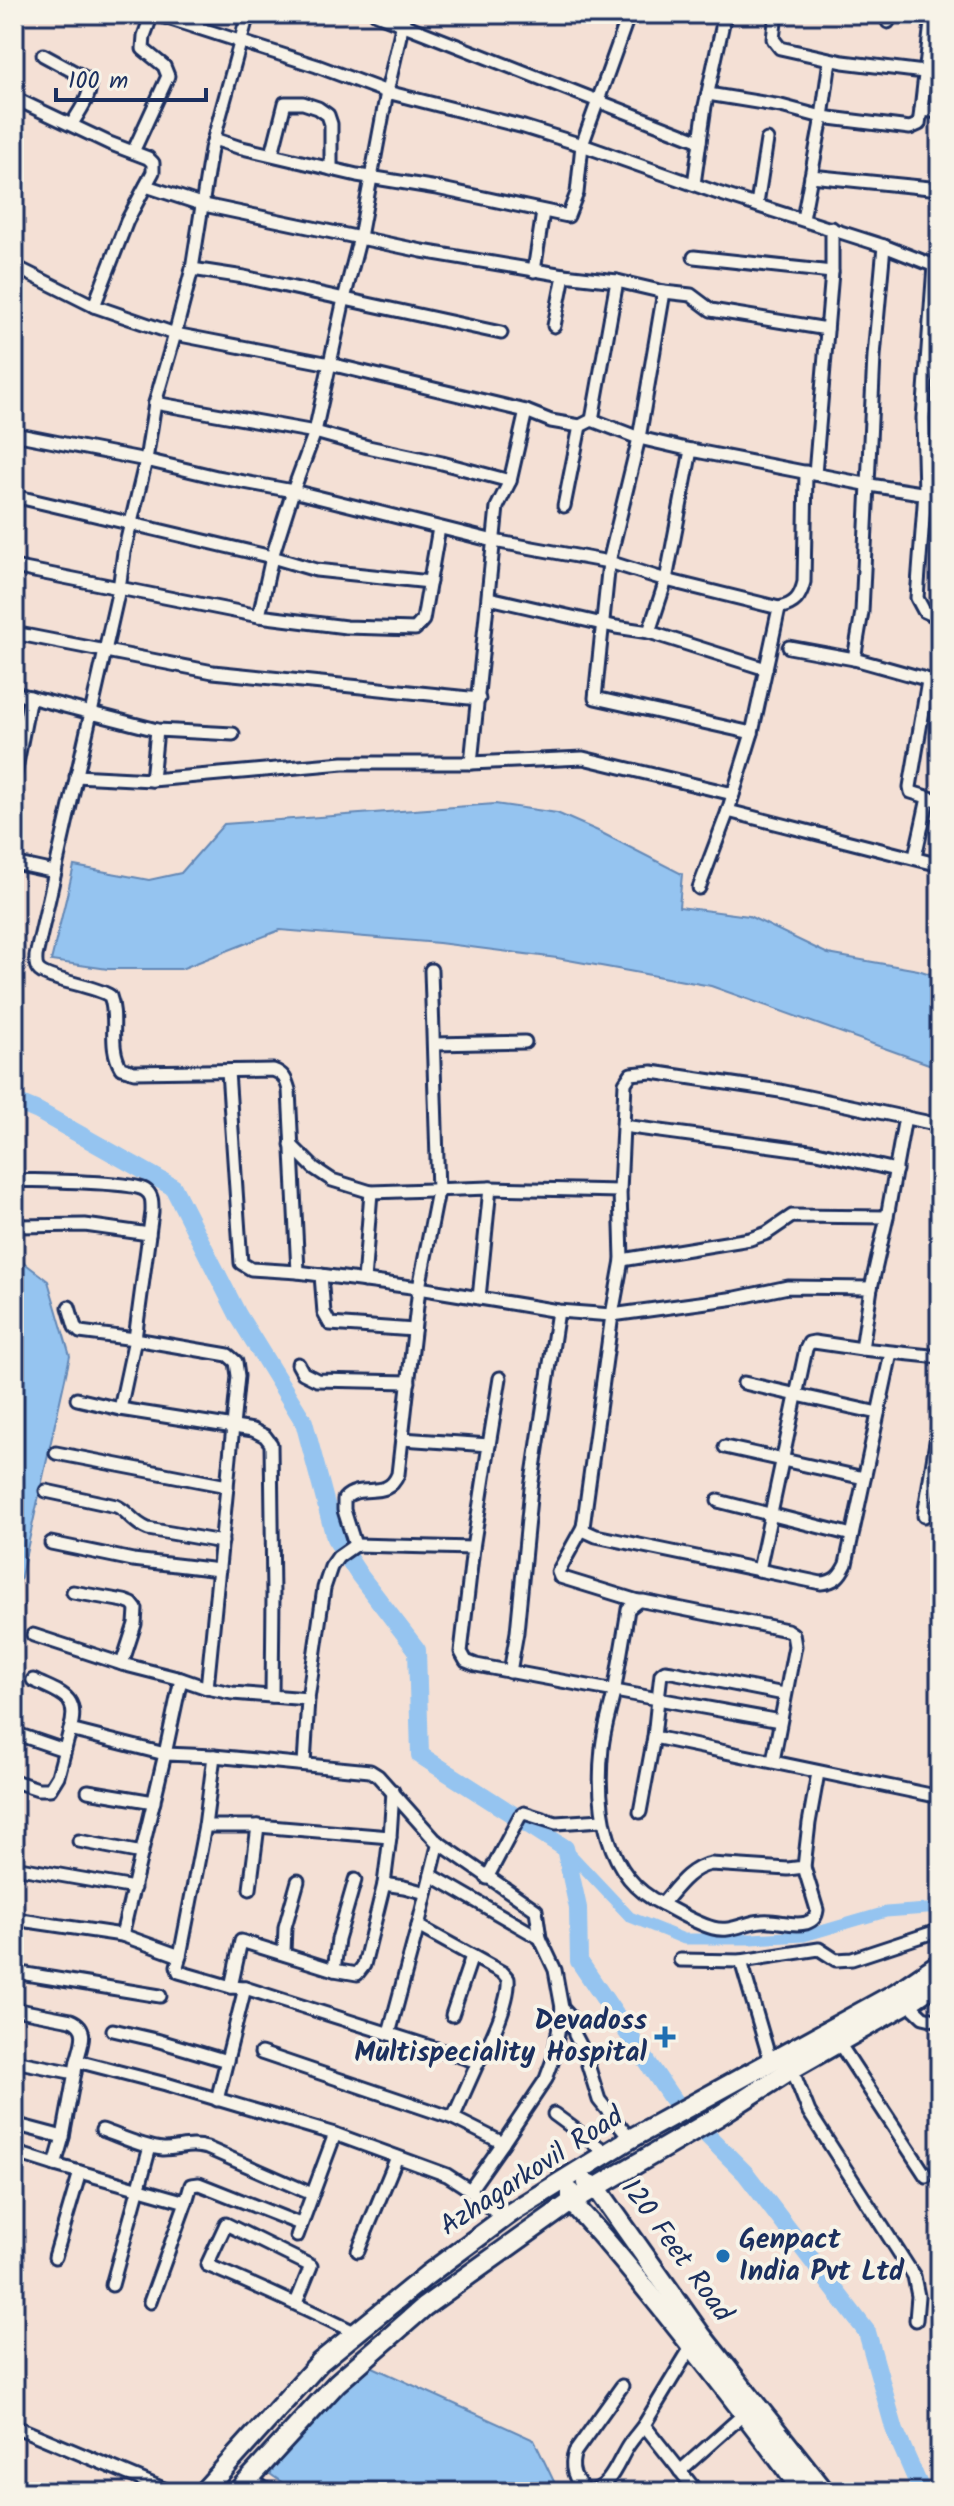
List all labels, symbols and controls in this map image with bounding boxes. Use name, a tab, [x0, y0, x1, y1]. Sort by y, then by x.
scale bar	[56, 52, 206, 102]
text: 100 m	[68, 62, 128, 101]
place label: Devadoss Multispeciality Hospital	[354, 1999, 648, 2076]
marker: Devadoss Multispeciality Hospital	[654, 2026, 676, 2048]
street label: Azhagarkovil Road	[431, 2095, 634, 2249]
street label: 120 Feet Road	[608, 2170, 744, 2333]
place label: Genpact India Pvt Ltd	[739, 2218, 905, 2295]
marker: Genpact India Pvt Ltd	[714, 2247, 732, 2265]

